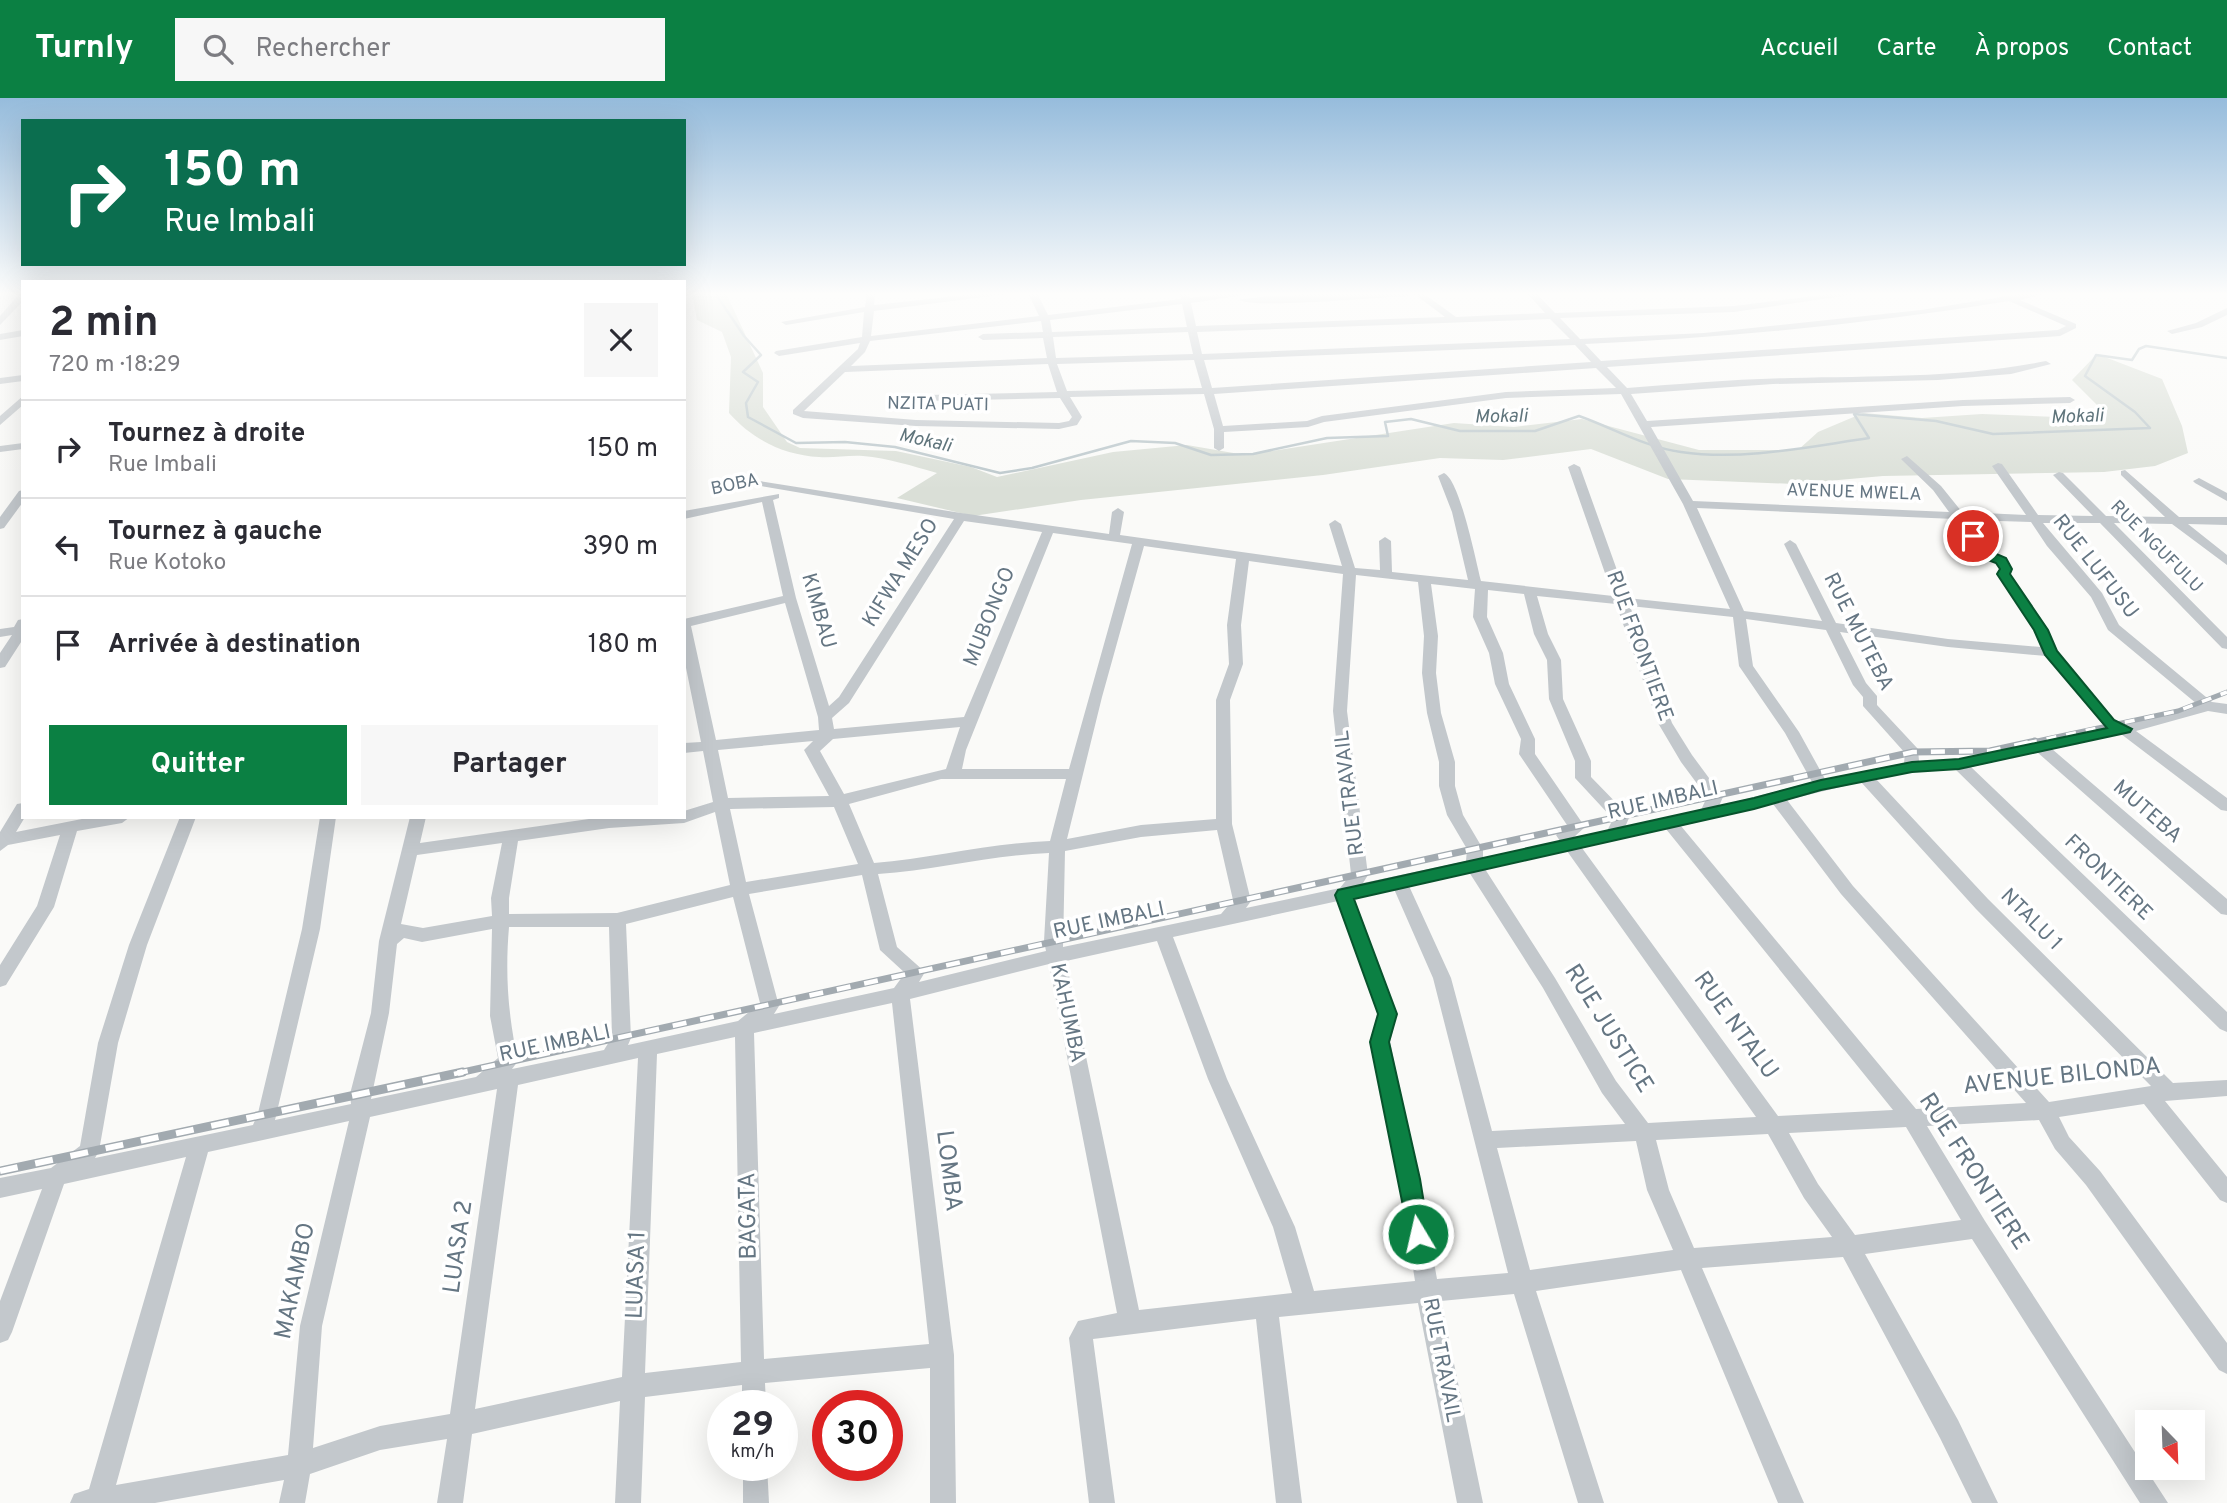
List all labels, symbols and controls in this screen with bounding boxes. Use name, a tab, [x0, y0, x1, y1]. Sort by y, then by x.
search box	[175, 18, 665, 81]
text: Turnly	[35, 28, 133, 70]
icon: search	[199, 30, 237, 68]
text: Rechercher	[255, 33, 391, 66]
text: Accueil	[1760, 34, 1839, 64]
text: Carte	[1877, 34, 1936, 64]
text: À propos	[1974, 34, 2069, 64]
text: Contact	[2107, 34, 2192, 64]
text: 150 m	[164, 142, 301, 204]
icon: right	[49, 147, 140, 238]
text: Rue Imbali	[164, 203, 315, 243]
text: 2 min	[49, 298, 159, 351]
button: close	[584, 303, 658, 377]
text: 720 m · 18:29	[49, 351, 181, 380]
street label: NZITA PUATI	[887, 393, 989, 417]
water label: Mokali	[2050, 404, 2105, 430]
water label: Mokali	[1474, 405, 1529, 429]
text: Tournez à droite	[108, 418, 305, 451]
water label: Mokali	[896, 423, 955, 459]
icon: right	[49, 430, 87, 468]
text: 150 m	[587, 433, 658, 466]
text: Rue Imbali	[108, 451, 217, 480]
street label: BOBA	[709, 469, 761, 501]
street label: AVENUE MWELA	[1786, 479, 1922, 507]
street label: RUE NGUFULU	[2105, 496, 2207, 598]
pin	[1943, 506, 2003, 566]
street label: RUE LUFUSU	[2046, 509, 2144, 625]
street label: KIFWA MESO	[857, 513, 945, 633]
text: Tournez à gauche	[108, 516, 322, 549]
icon: arrive	[1954, 517, 1992, 555]
icon: left	[49, 528, 87, 566]
text: 390 m	[583, 531, 658, 564]
text: Rue Kotoko	[108, 549, 226, 578]
street label: MUBONGO	[958, 563, 1022, 671]
street label: RUE FRONTIERE	[1599, 567, 1679, 725]
street label: RUE MUTEBA	[1817, 568, 1899, 696]
street label: KIMBAU	[794, 570, 842, 652]
icon: arrive	[49, 626, 87, 664]
text: Arrivée à destination	[108, 629, 361, 662]
text: 180 m	[588, 629, 658, 662]
button: Quitter	[49, 725, 347, 805]
button: Partager	[361, 725, 658, 805]
street label: RUE TRAVAIL	[1329, 729, 1371, 857]
street label: MUTEBA	[2107, 774, 2187, 850]
street label: RUE IMBALI	[1605, 775, 1721, 827]
street label: FRONTIERE	[2058, 829, 2158, 927]
street label: NTALU 1	[1994, 883, 2068, 957]
street label: RUE IMBALI	[1051, 896, 1167, 946]
street label: RUE JUSTICE	[1557, 959, 1659, 1099]
street label: KAHUMBA	[1043, 961, 1091, 1065]
street label: RUE NTALU	[1686, 966, 1784, 1086]
street label: RUE IMBALI	[497, 1019, 613, 1069]
street label: AVENUE BILONDA	[1962, 1052, 2162, 1102]
street label: RUE FRONTIERE	[1911, 1088, 2035, 1256]
street label: LOMBA	[928, 1129, 968, 1213]
street label: BAGATA	[733, 1172, 765, 1260]
position arrow	[1381, 1197, 1455, 1271]
street label: LUASA 2	[438, 1198, 480, 1296]
street label: MAKAMBO	[269, 1220, 323, 1342]
street label: LUASA 1	[620, 1230, 654, 1320]
street label: RUE TRAVAIL	[1416, 1296, 1466, 1425]
speed limit sign: 30	[812, 1390, 903, 1481]
text: 29	[731, 1404, 774, 1448]
north arrow	[2135, 1410, 2205, 1480]
map controls	[2135, 1410, 2205, 1480]
text: km/h	[731, 1441, 774, 1464]

